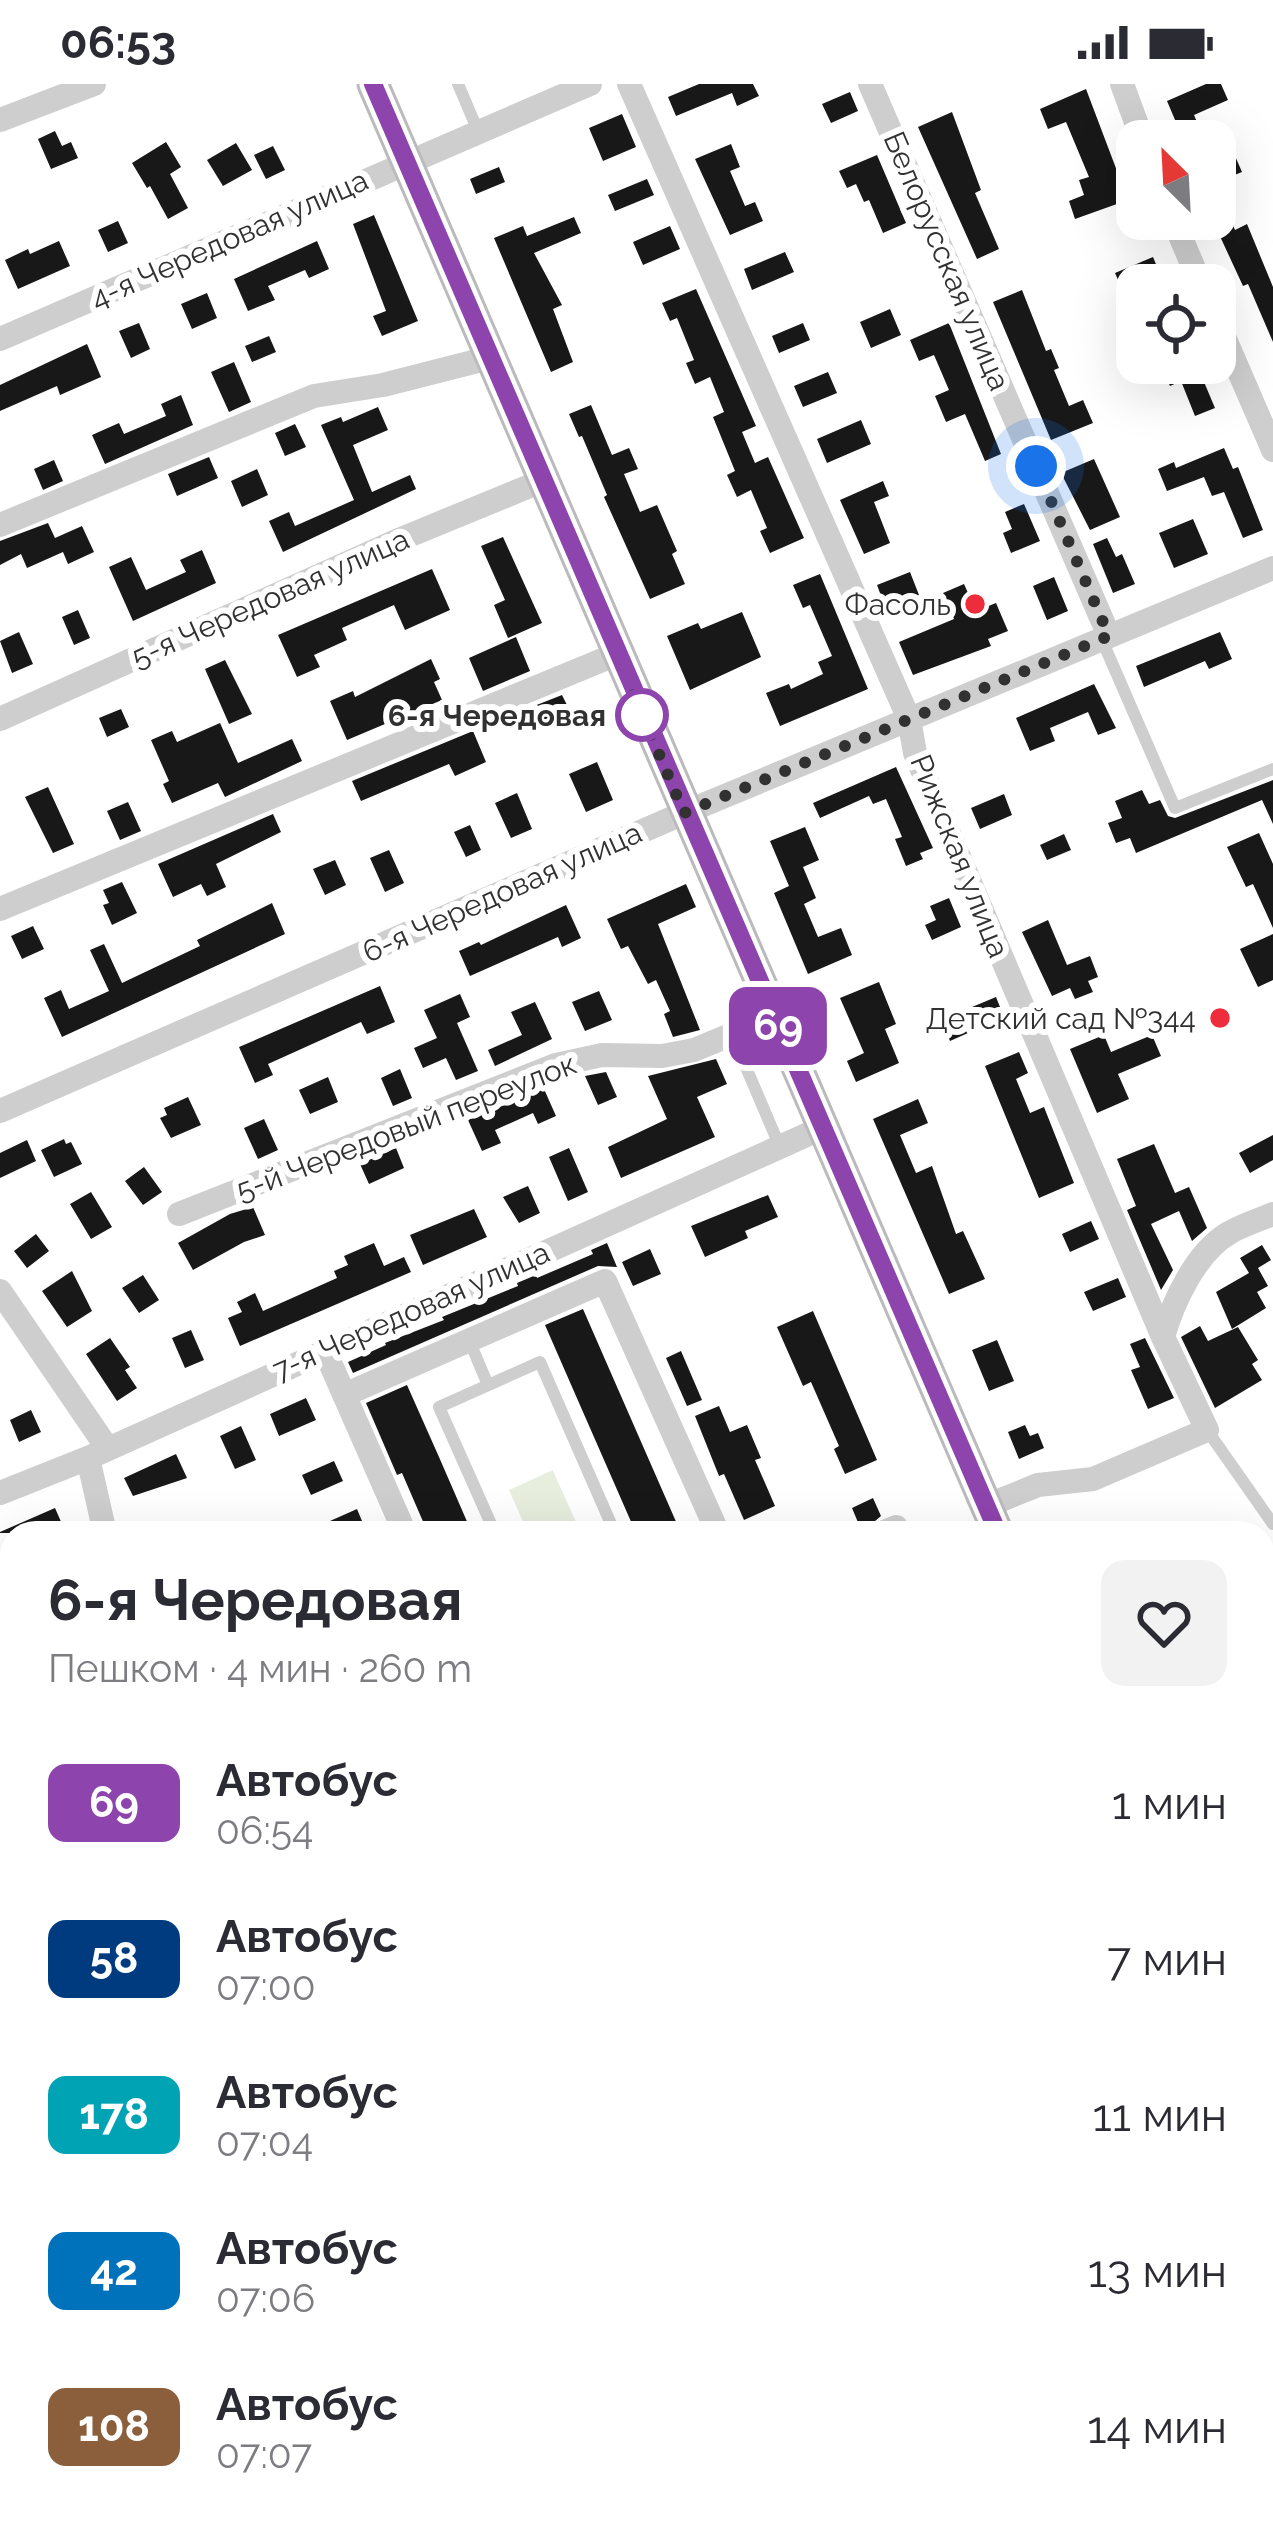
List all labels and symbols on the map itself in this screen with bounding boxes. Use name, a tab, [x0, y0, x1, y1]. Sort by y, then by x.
north arrow	[1116, 120, 1236, 240]
street label: Белорусская улица	[877, 126, 1017, 396]
street label: 4-я Чередовая улица	[85, 162, 373, 316]
your location	[1006, 436, 1066, 496]
street label: 5-я Чередовая улица	[126, 521, 414, 675]
place label: Фасоль	[845, 587, 951, 622]
marker: Фасоль	[962, 591, 988, 617]
marker: 6-я Чередовая	[617, 690, 667, 740]
place label: 6-я Чередовая	[388, 698, 606, 733]
street label: Рижская улица	[903, 749, 1017, 963]
street label: 6-я Чередовая улица	[357, 815, 647, 969]
line badge: 69	[724, 987, 832, 1065]
place label: Детский сад №344	[925, 1001, 1196, 1036]
marker: Детский сад №344	[1207, 1005, 1233, 1031]
street label: 5-й Чередовый переулок	[231, 1046, 581, 1208]
street label: 7-я Чередовая улица	[267, 1234, 555, 1388]

